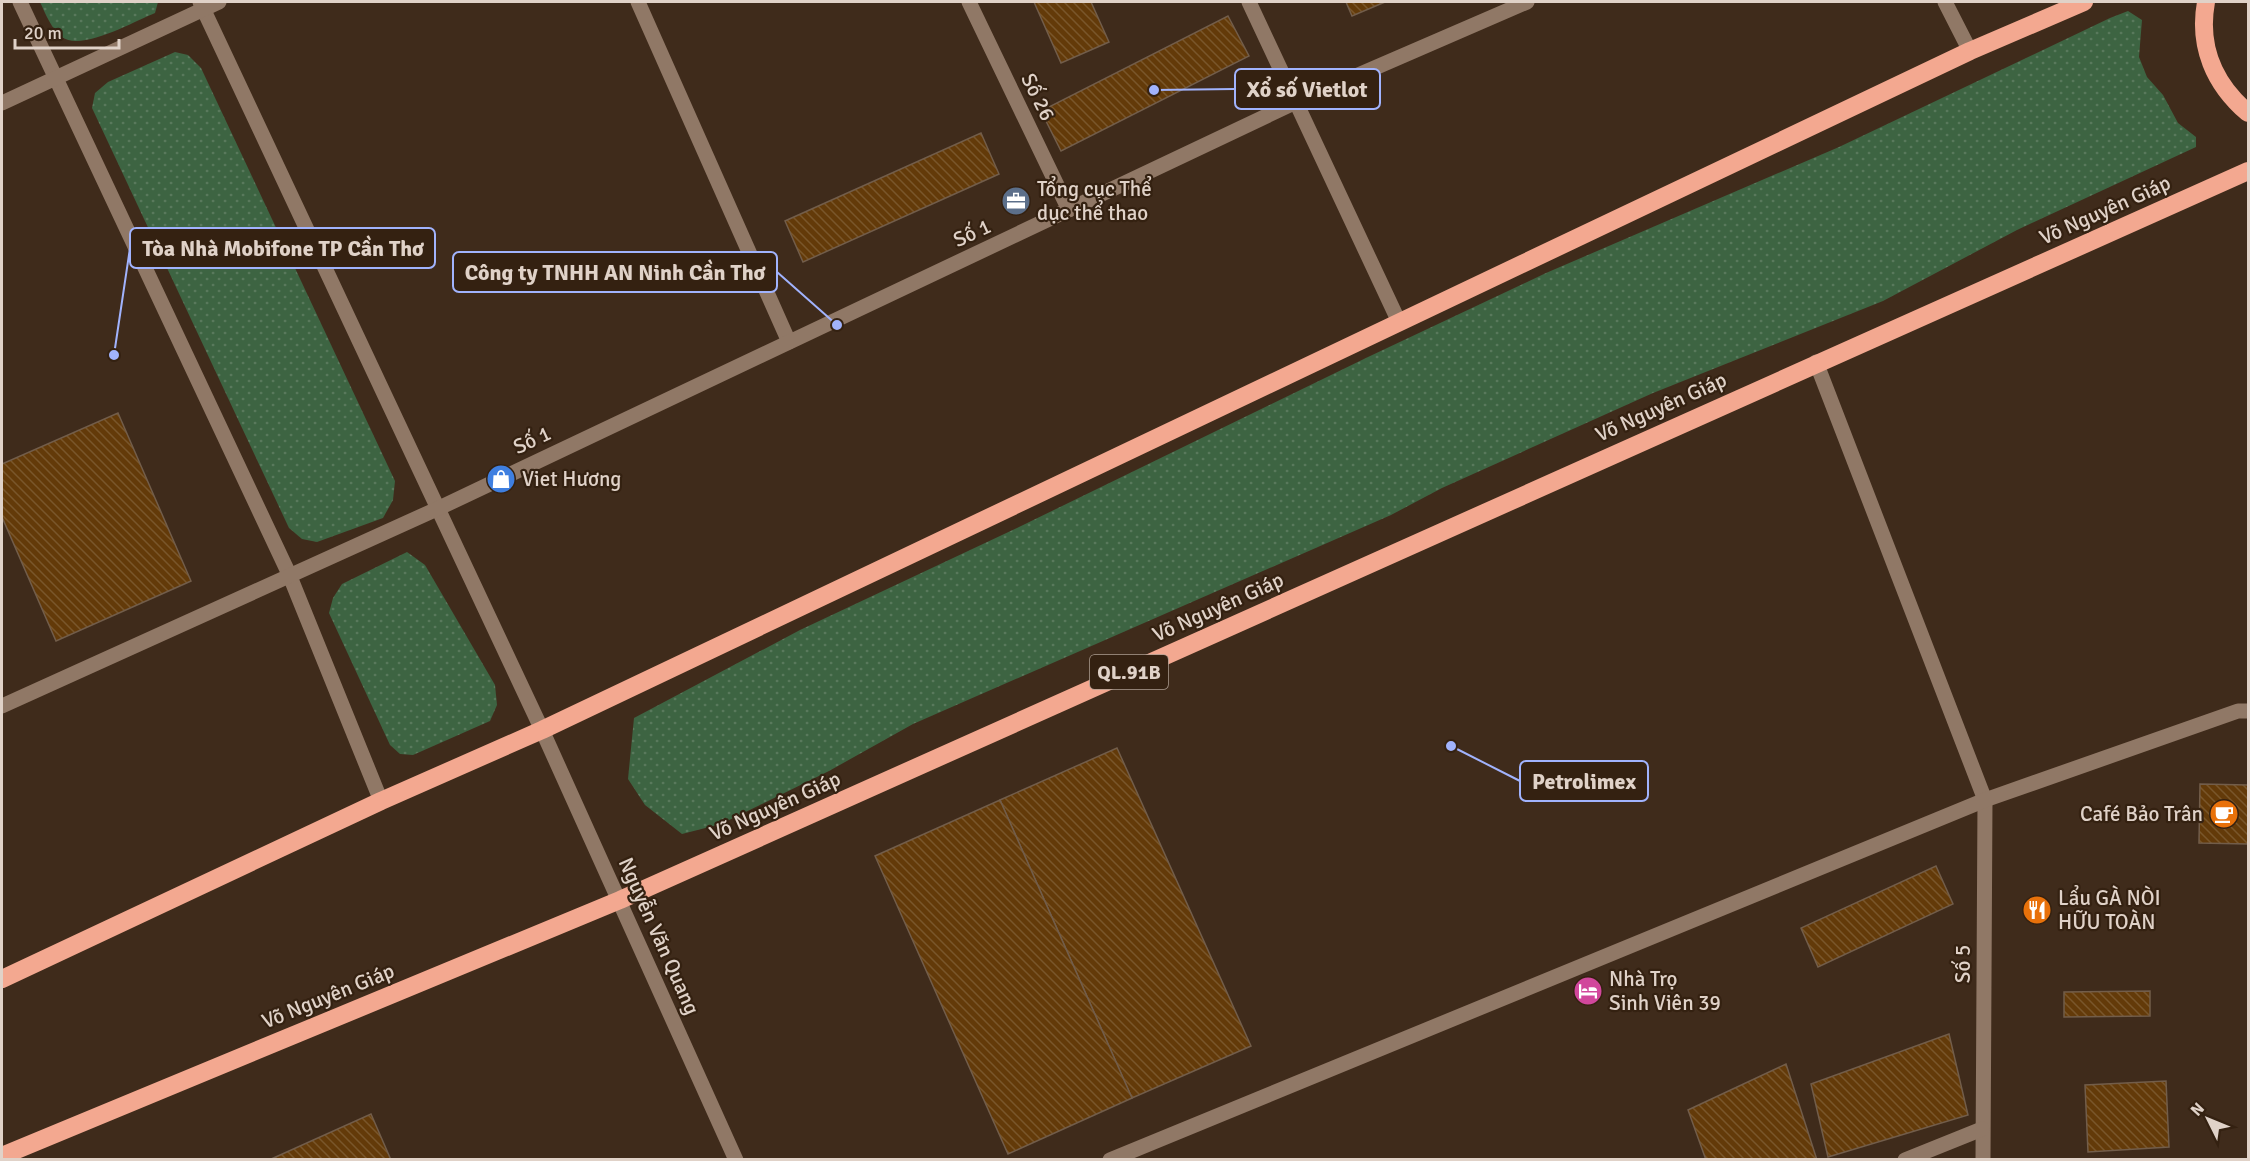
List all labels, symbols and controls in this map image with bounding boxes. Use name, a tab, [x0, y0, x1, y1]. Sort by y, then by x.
scale bar	[15, 12, 118, 50]
text: 20 m	[24, 22, 62, 44]
street label: Số 26	[1015, 69, 1061, 125]
callout: Xổ số Vietlot	[1235, 69, 1380, 109]
text: Xổ số Vietlot	[1247, 76, 1367, 103]
street label: Võ Nguyên Giáp	[2035, 170, 2175, 250]
place label: Tổng cục Thể dục thể thao	[1037, 175, 1152, 226]
office icon: Tổng cục Thể dục thể thao	[1000, 185, 1032, 217]
street label: Số 1	[949, 213, 995, 253]
callout: Tòa Nhà Mobifone TP Cần Thơ	[130, 228, 435, 268]
text: Tòa Nhà Mobifone TP Cần Thơ	[142, 235, 424, 262]
callout: Công ty TNHH AN Ninh Cần Thơ	[453, 252, 777, 292]
text: Công ty TNHH AN Ninh Cần Thơ	[465, 259, 766, 286]
street label: Võ Nguyên Giáp	[1591, 367, 1731, 447]
street label: Số 1	[509, 420, 555, 460]
shop icon: Viet Hương	[485, 463, 517, 495]
place label: Viet Hương	[522, 466, 621, 492]
street label: Võ Nguyên Giáp	[1148, 567, 1288, 647]
road number: QL.91B	[1090, 655, 1168, 689]
callout: Petrolimex	[1520, 761, 1648, 801]
street label: Võ Nguyên Giáp	[705, 766, 845, 846]
text: Petrolimex	[1532, 768, 1636, 795]
cafe icon: Café Bảo Trân	[2208, 798, 2240, 830]
place label: Café Bảo Trân	[2080, 801, 2203, 827]
street label: Nguyễn Văn Quang	[613, 853, 705, 1019]
place label: Lẩu GÀ NÒI HỮU TOÀN	[2058, 884, 2161, 935]
restaurant icon: Lẩu GÀ NÒI HỮU TOÀN	[2021, 894, 2053, 926]
street label: Số 5	[1950, 945, 1976, 983]
street label: Võ Nguyên Giáp	[258, 958, 398, 1034]
place label: Nhà Trọ Sinh Viên 39	[1609, 966, 1721, 1016]
hotel icon: Nhà Trọ Sinh Viên 39	[1572, 975, 1604, 1007]
north arrow	[2178, 1089, 2238, 1149]
text: N	[2187, 1099, 2209, 1120]

